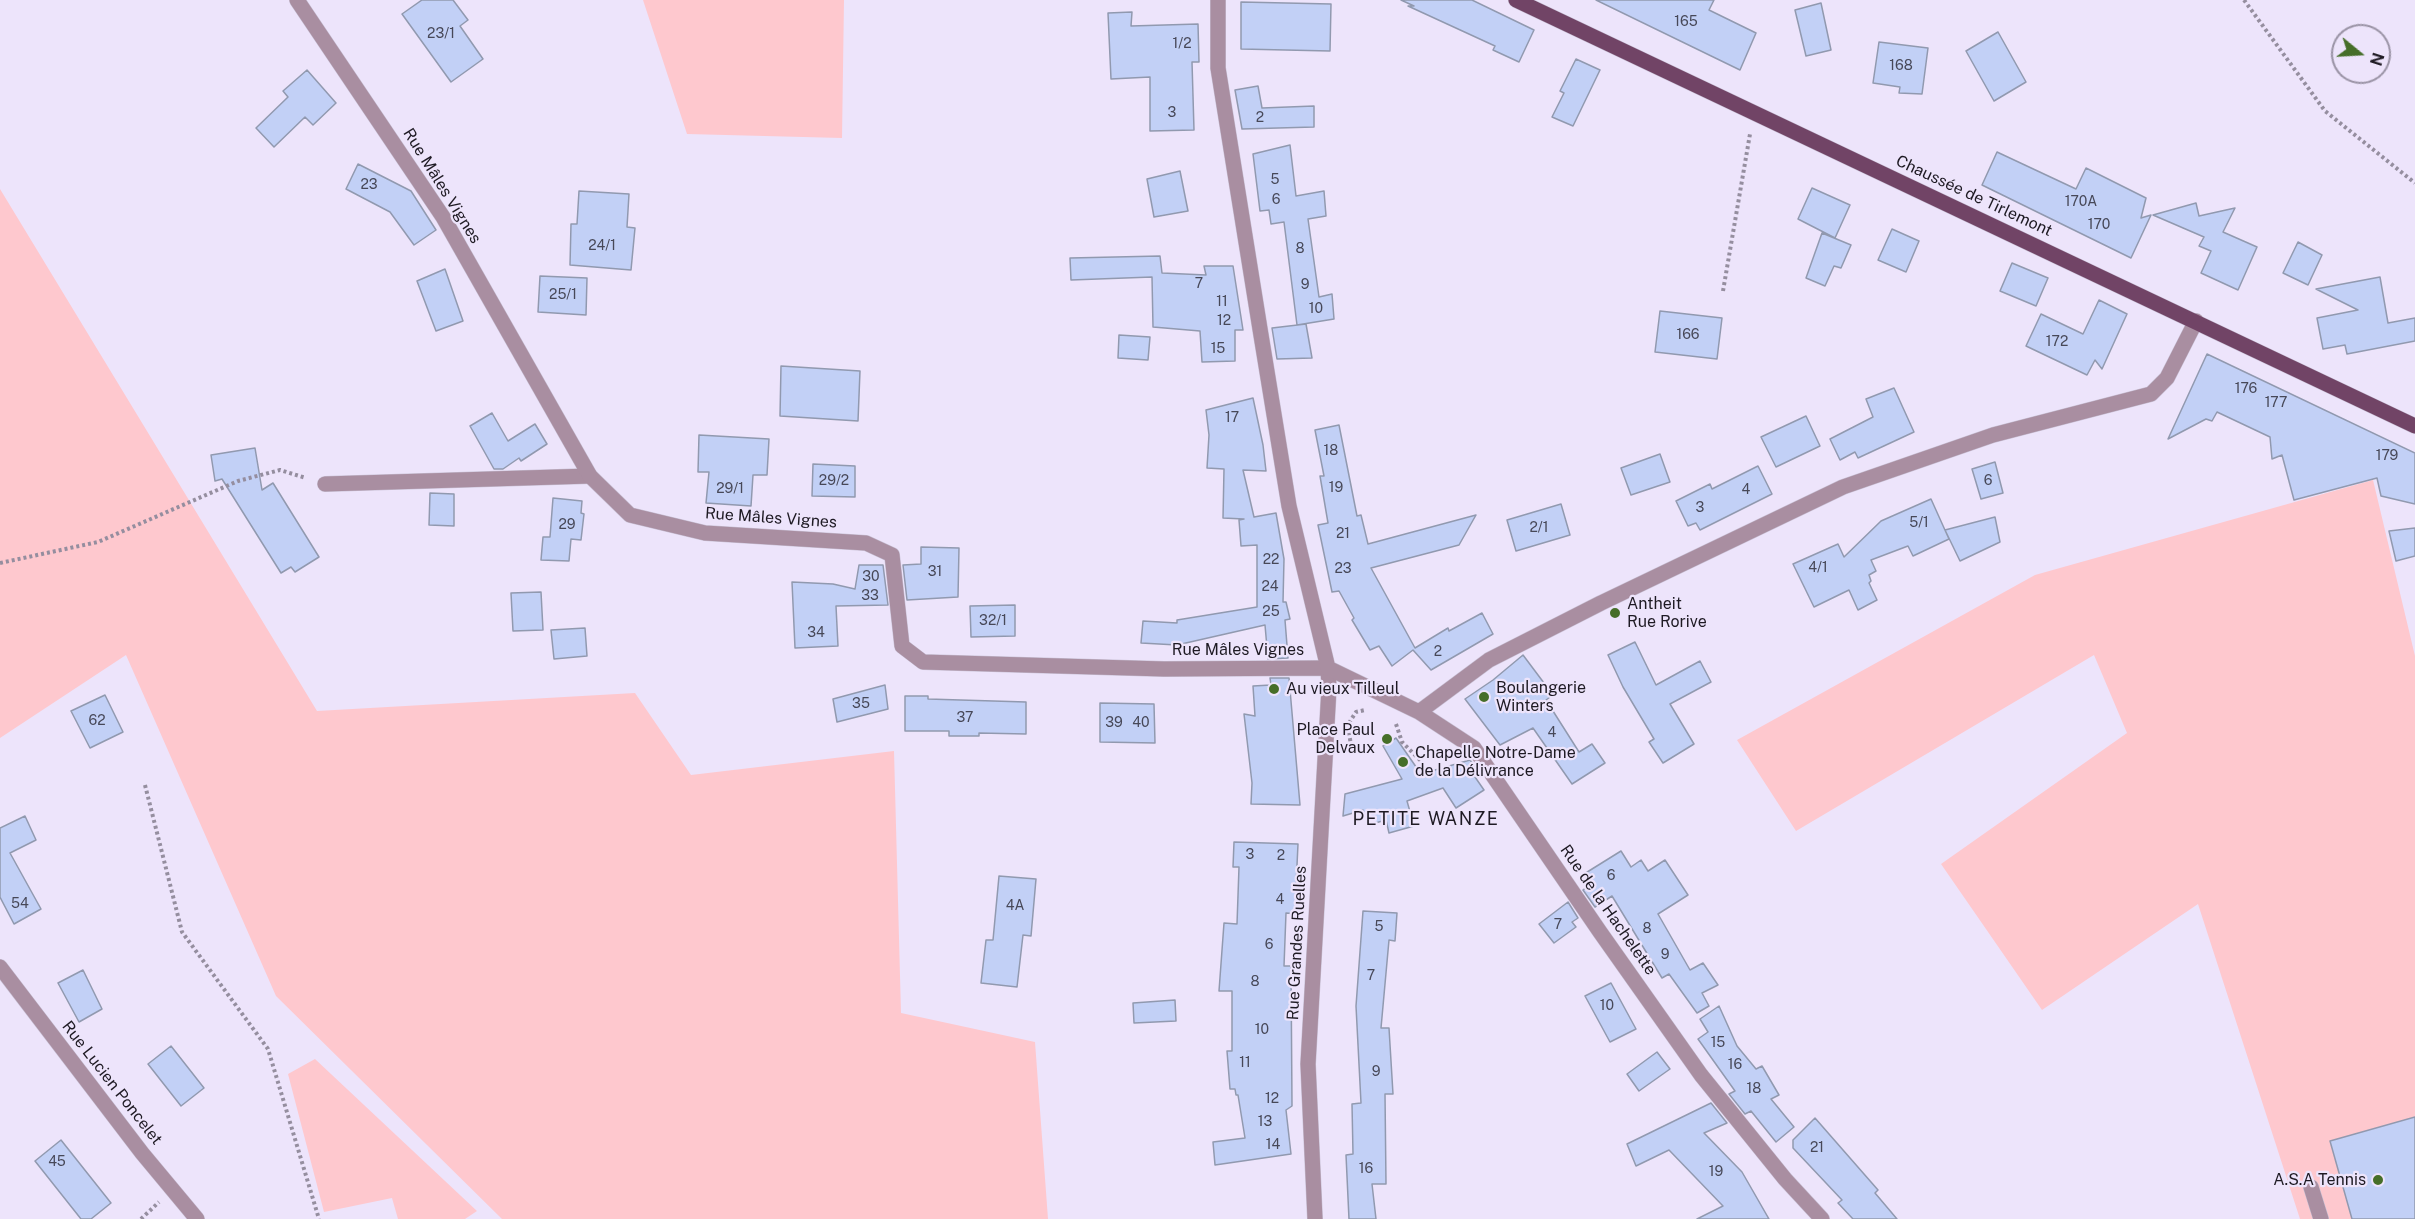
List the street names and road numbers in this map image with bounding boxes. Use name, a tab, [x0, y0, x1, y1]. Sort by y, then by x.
street label: Rue Mâles Vignes	[399, 125, 485, 247]
street label: Chaussée de Tirlemont	[1893, 151, 2055, 241]
street label: Rue Mâles Vignes	[704, 504, 838, 532]
street label: Rue Mâles Vignes	[1172, 640, 1304, 660]
street label: Rue de la Hachelette	[1556, 841, 1660, 979]
street label: Rue Grandes Ruelles	[1283, 865, 1311, 1021]
street label: Rue Lucien Poncelet	[58, 1017, 166, 1149]

